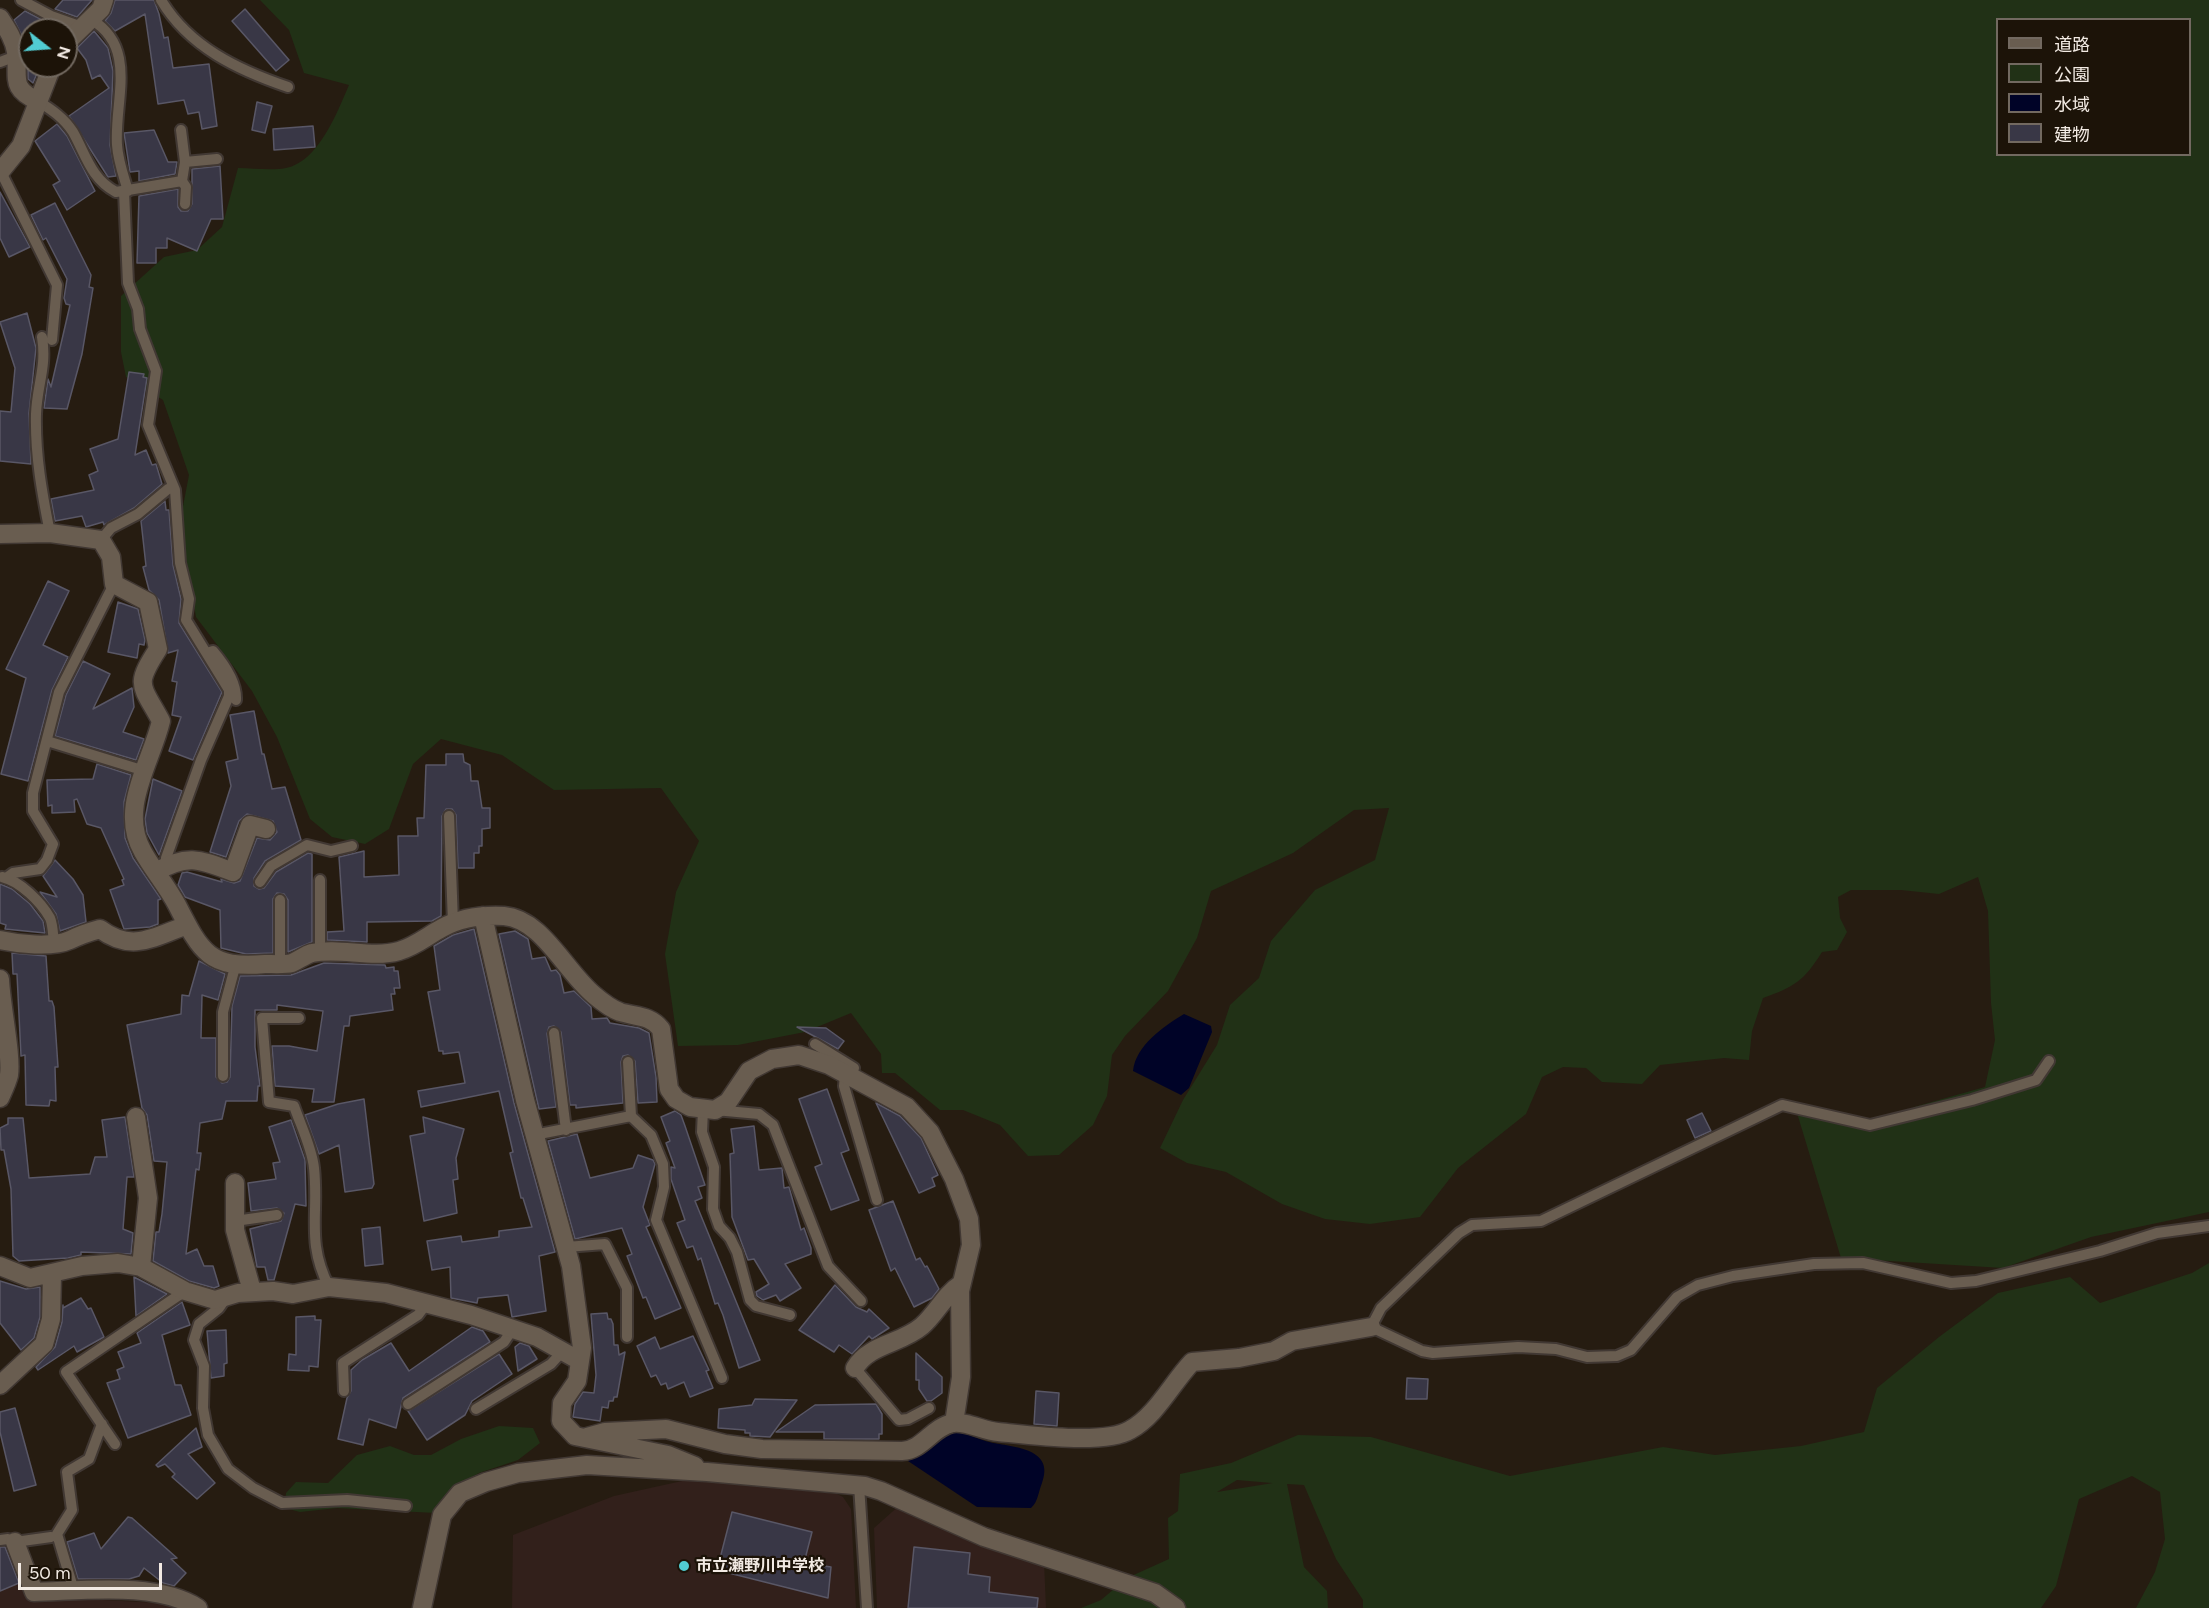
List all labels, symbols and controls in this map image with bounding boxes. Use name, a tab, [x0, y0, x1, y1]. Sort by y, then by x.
north arrow	[18, 18, 78, 78]
legend	[1996, 18, 2191, 156]
text: 道路	[2054, 34, 2090, 56]
text: N	[53, 44, 75, 62]
text: 公園	[2054, 64, 2090, 86]
text: 水域	[2054, 94, 2090, 116]
text: 建物	[2054, 124, 2090, 146]
scale bar	[21, 1551, 165, 1589]
place label: 市立瀬野川中学校	[696, 1556, 824, 1576]
marker: 市立瀬野川中学校	[677, 1559, 691, 1573]
text: 50 m	[29, 1562, 71, 1584]

